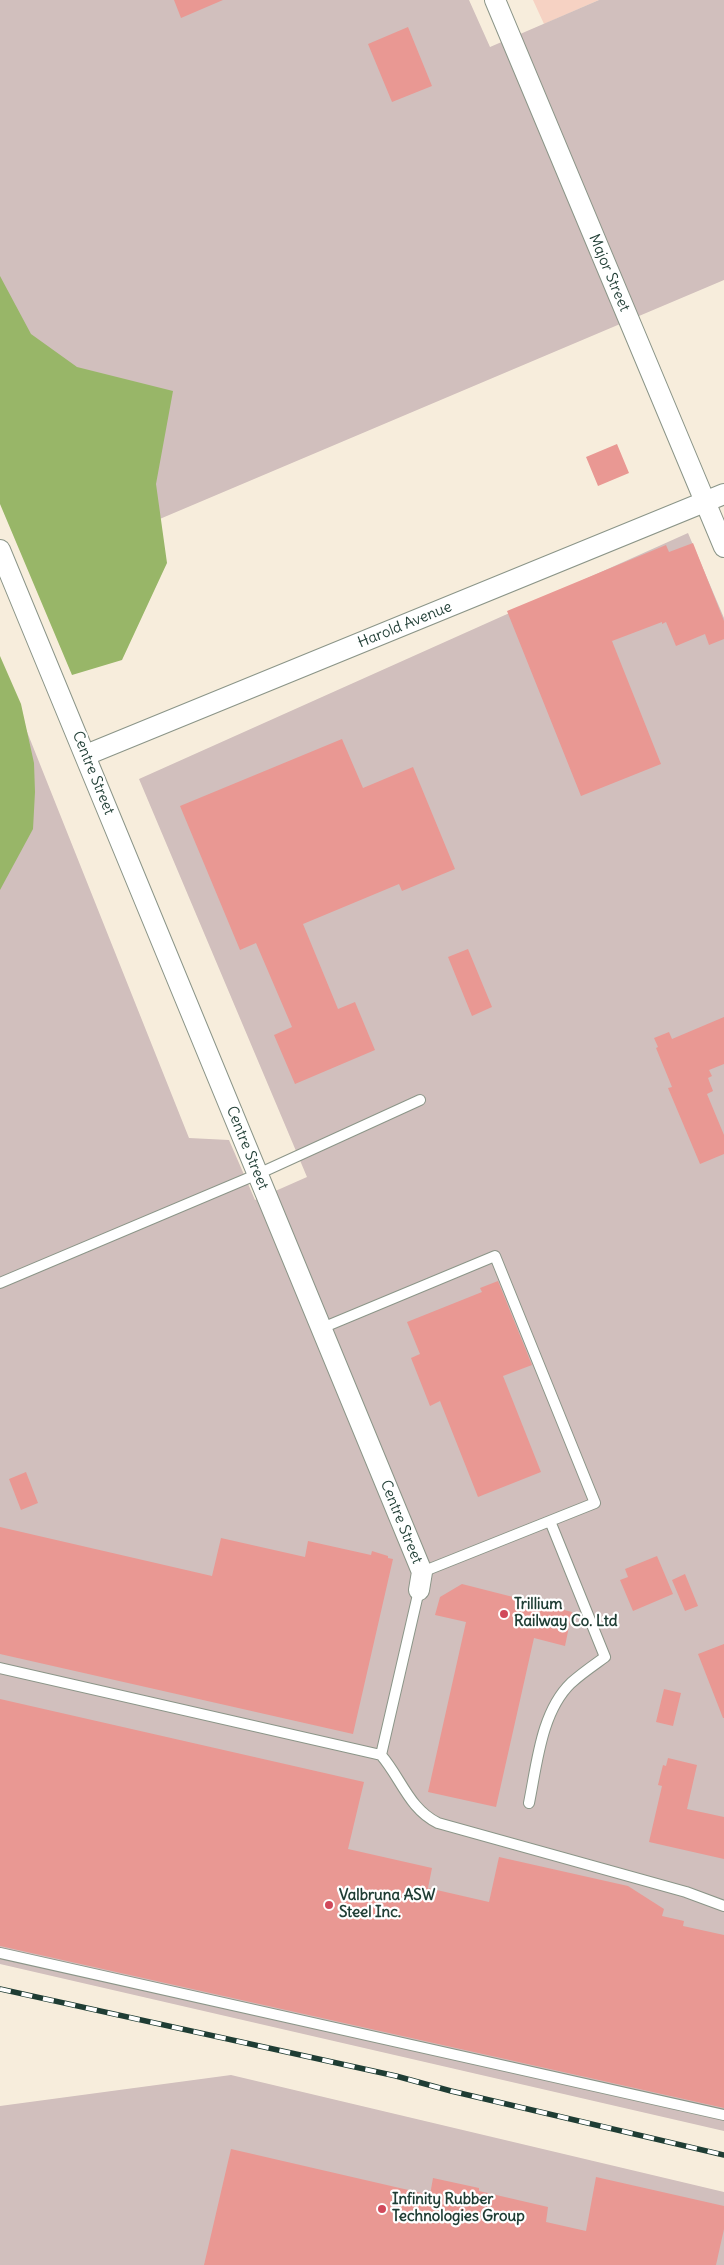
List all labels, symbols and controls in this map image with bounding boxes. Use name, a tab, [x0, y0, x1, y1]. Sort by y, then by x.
street label: Major Street	[585, 232, 633, 314]
street label: Harold Avenue	[355, 598, 455, 652]
street label: Centre Street	[68, 729, 118, 817]
street label: Centre Street	[222, 1104, 272, 1192]
street label: Centre Street	[376, 1478, 426, 1566]
place label: Trillium Railway Co. Ltd	[514, 1596, 618, 1631]
marker: Trillium Railway Co. Ltd	[498, 1608, 510, 1620]
place label: Valbruna ASW Steel Inc.	[339, 1887, 435, 1922]
marker: Valbruna ASW Steel Inc.	[323, 1899, 335, 1911]
place label: Infinity Rubber Technologies Group	[392, 2191, 525, 2226]
marker: Infinity Rubber Technologies Group	[376, 2203, 388, 2215]

